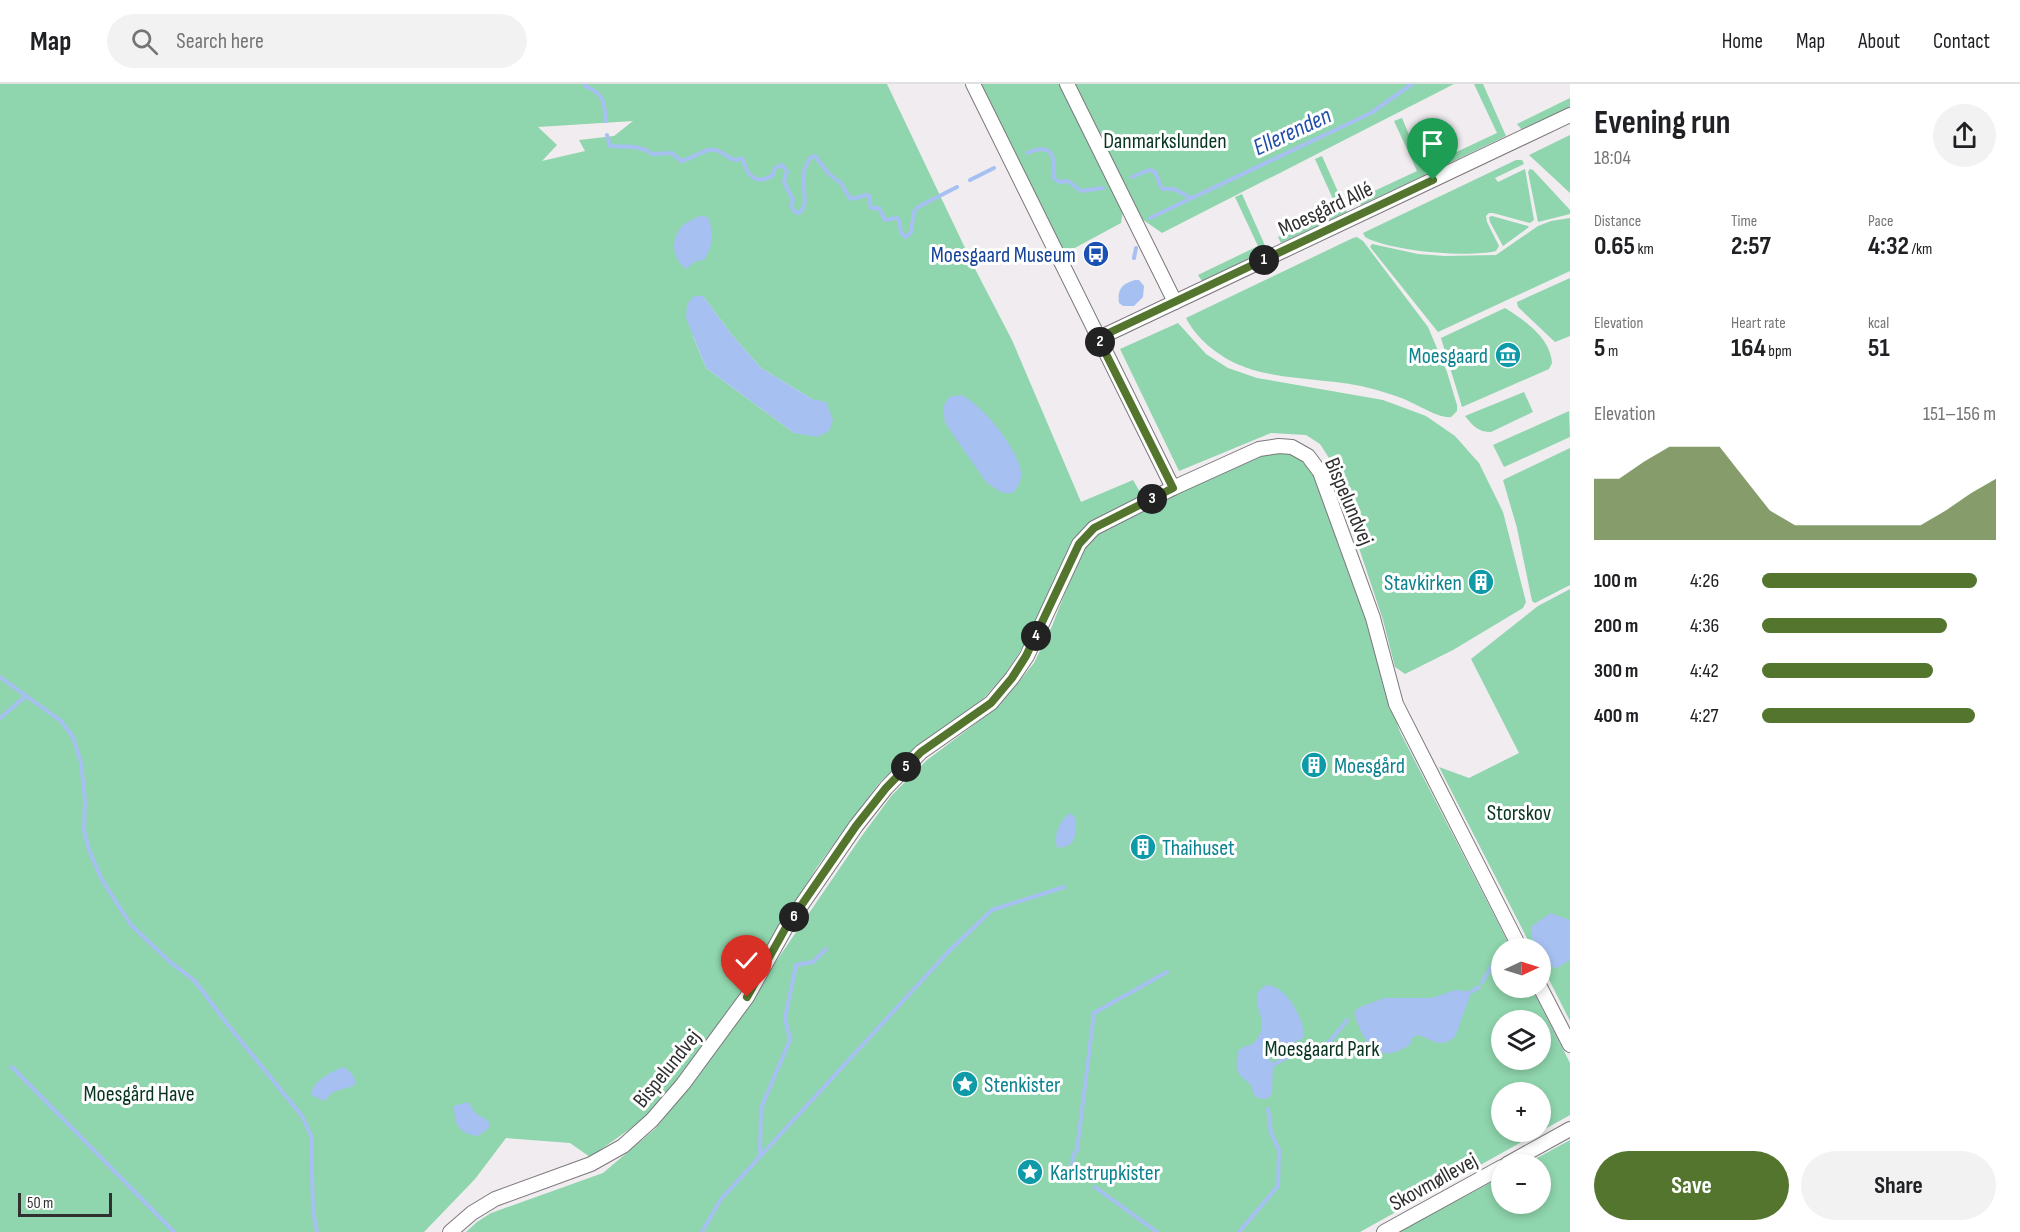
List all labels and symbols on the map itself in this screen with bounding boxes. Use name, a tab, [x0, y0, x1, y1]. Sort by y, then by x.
water label: Ellerenden	[1249, 101, 1336, 162]
pin	[1407, 118, 1458, 180]
park label: Danmarkslunden	[1103, 128, 1227, 155]
street label: Moesgård Allé	[1274, 176, 1377, 243]
bus stop icon: Moesgaard Museum	[1081, 239, 1111, 269]
place label: Moesgaard Museum	[931, 242, 1076, 269]
pin: 1	[1249, 245, 1279, 275]
pin: 2	[1085, 327, 1115, 357]
museum icon: Moesgaard	[1493, 340, 1523, 370]
place label: Moesgaard	[1409, 343, 1488, 370]
street label: Bispelundvej	[1318, 454, 1379, 550]
pin: 3	[1137, 484, 1167, 514]
building icon: Stavkirken	[1466, 567, 1496, 597]
place label: Stavkirken	[1384, 570, 1462, 597]
pin: 4	[1021, 621, 1051, 651]
building icon: Moesgård	[1299, 750, 1329, 780]
pin: 5	[891, 752, 921, 782]
place label: Moesgård	[1334, 753, 1405, 780]
park label: Storskov	[1487, 800, 1552, 827]
building icon: Thaihuset	[1128, 832, 1158, 862]
place label: Thaihuset	[1162, 835, 1235, 862]
pin: 6	[779, 902, 809, 932]
pin	[721, 935, 772, 997]
north arrow	[1491, 938, 1551, 998]
street label: Bispelundvej	[627, 1024, 707, 1113]
park label: Moesgaard Park	[1264, 1036, 1380, 1063]
place icon: Stenkister	[950, 1069, 980, 1099]
place label: Stenkister	[984, 1072, 1060, 1099]
park label: Moesgård Have	[83, 1081, 195, 1108]
street label: Skovmøllevej	[1385, 1147, 1482, 1217]
place icon: Karlstrupkister	[1015, 1157, 1045, 1187]
place label: Karlstrupkister	[1050, 1160, 1160, 1187]
scale bar	[18, 1190, 112, 1218]

